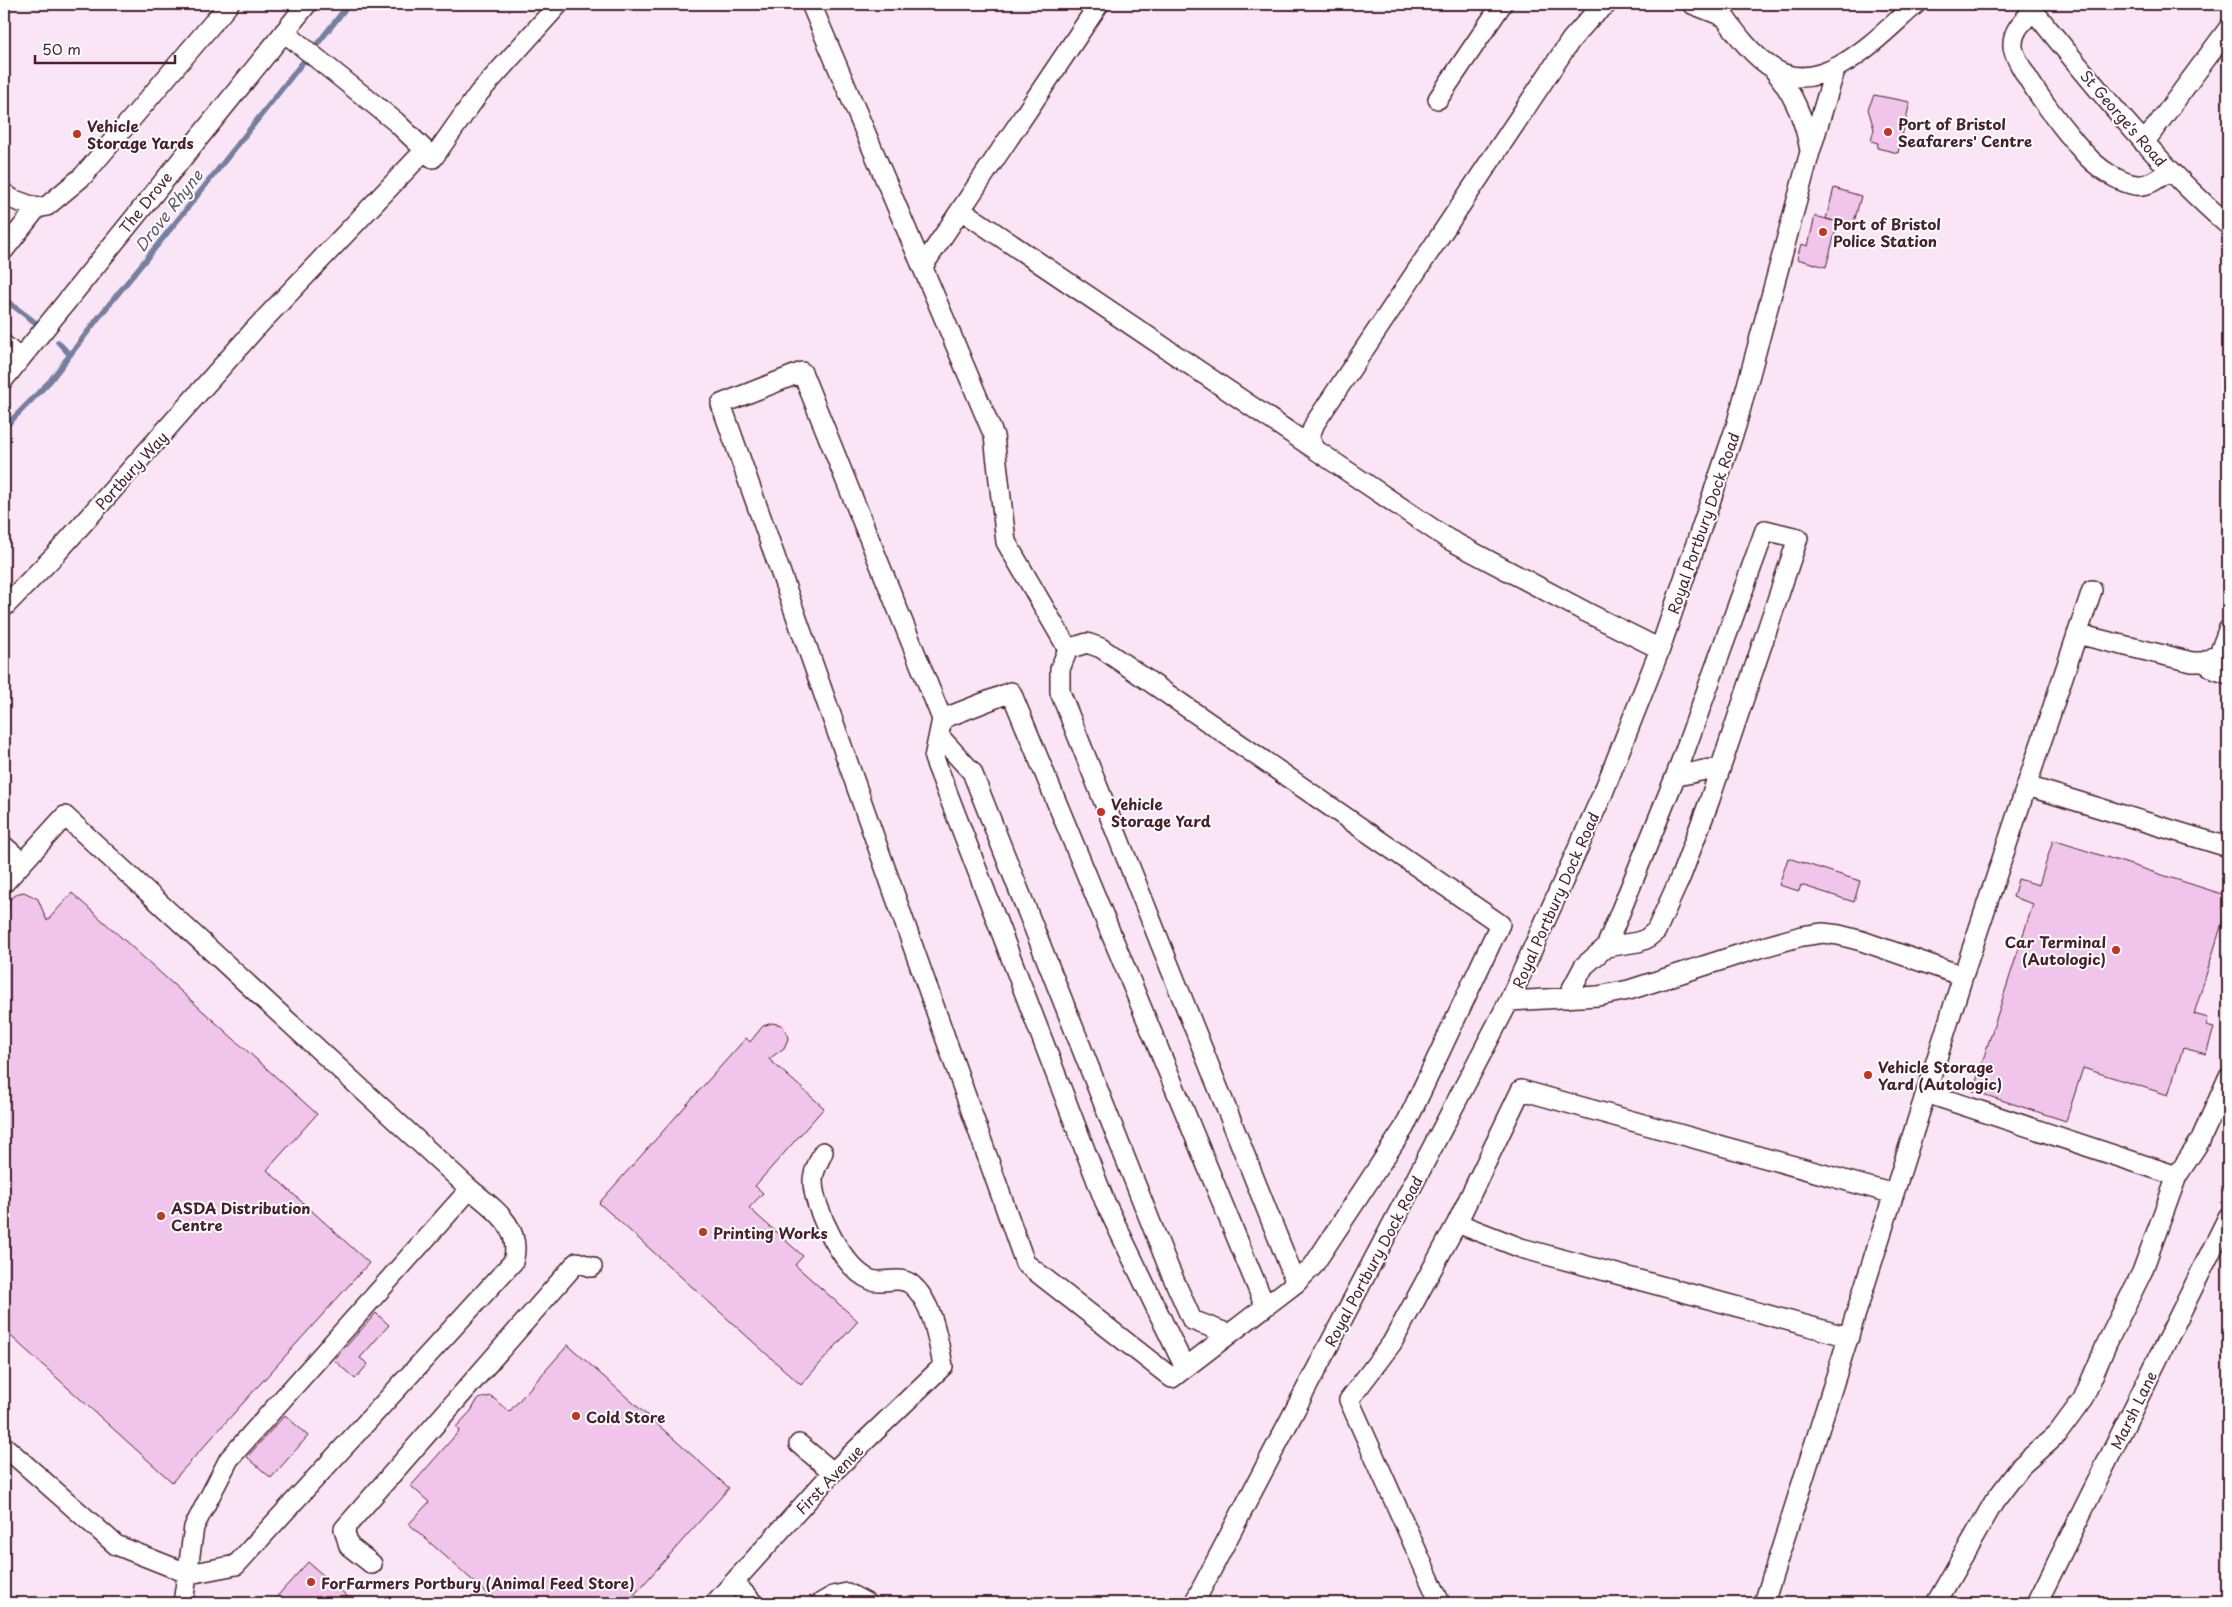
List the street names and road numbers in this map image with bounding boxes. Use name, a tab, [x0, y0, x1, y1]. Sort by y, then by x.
street label: St George's Road	[2075, 65, 2173, 171]
street label: The Drove	[113, 166, 177, 238]
street label: Portbury Way	[89, 426, 173, 514]
street label: Royal Portbury Dock Road	[1661, 429, 1745, 617]
street label: Royal Portbury Dock Road	[1506, 808, 1604, 992]
street label: Royal Portbury Dock Road	[1318, 1171, 1428, 1351]
street label: Marsh Lane	[2104, 1367, 2162, 1453]
street label: First Avenue	[790, 1439, 868, 1519]

